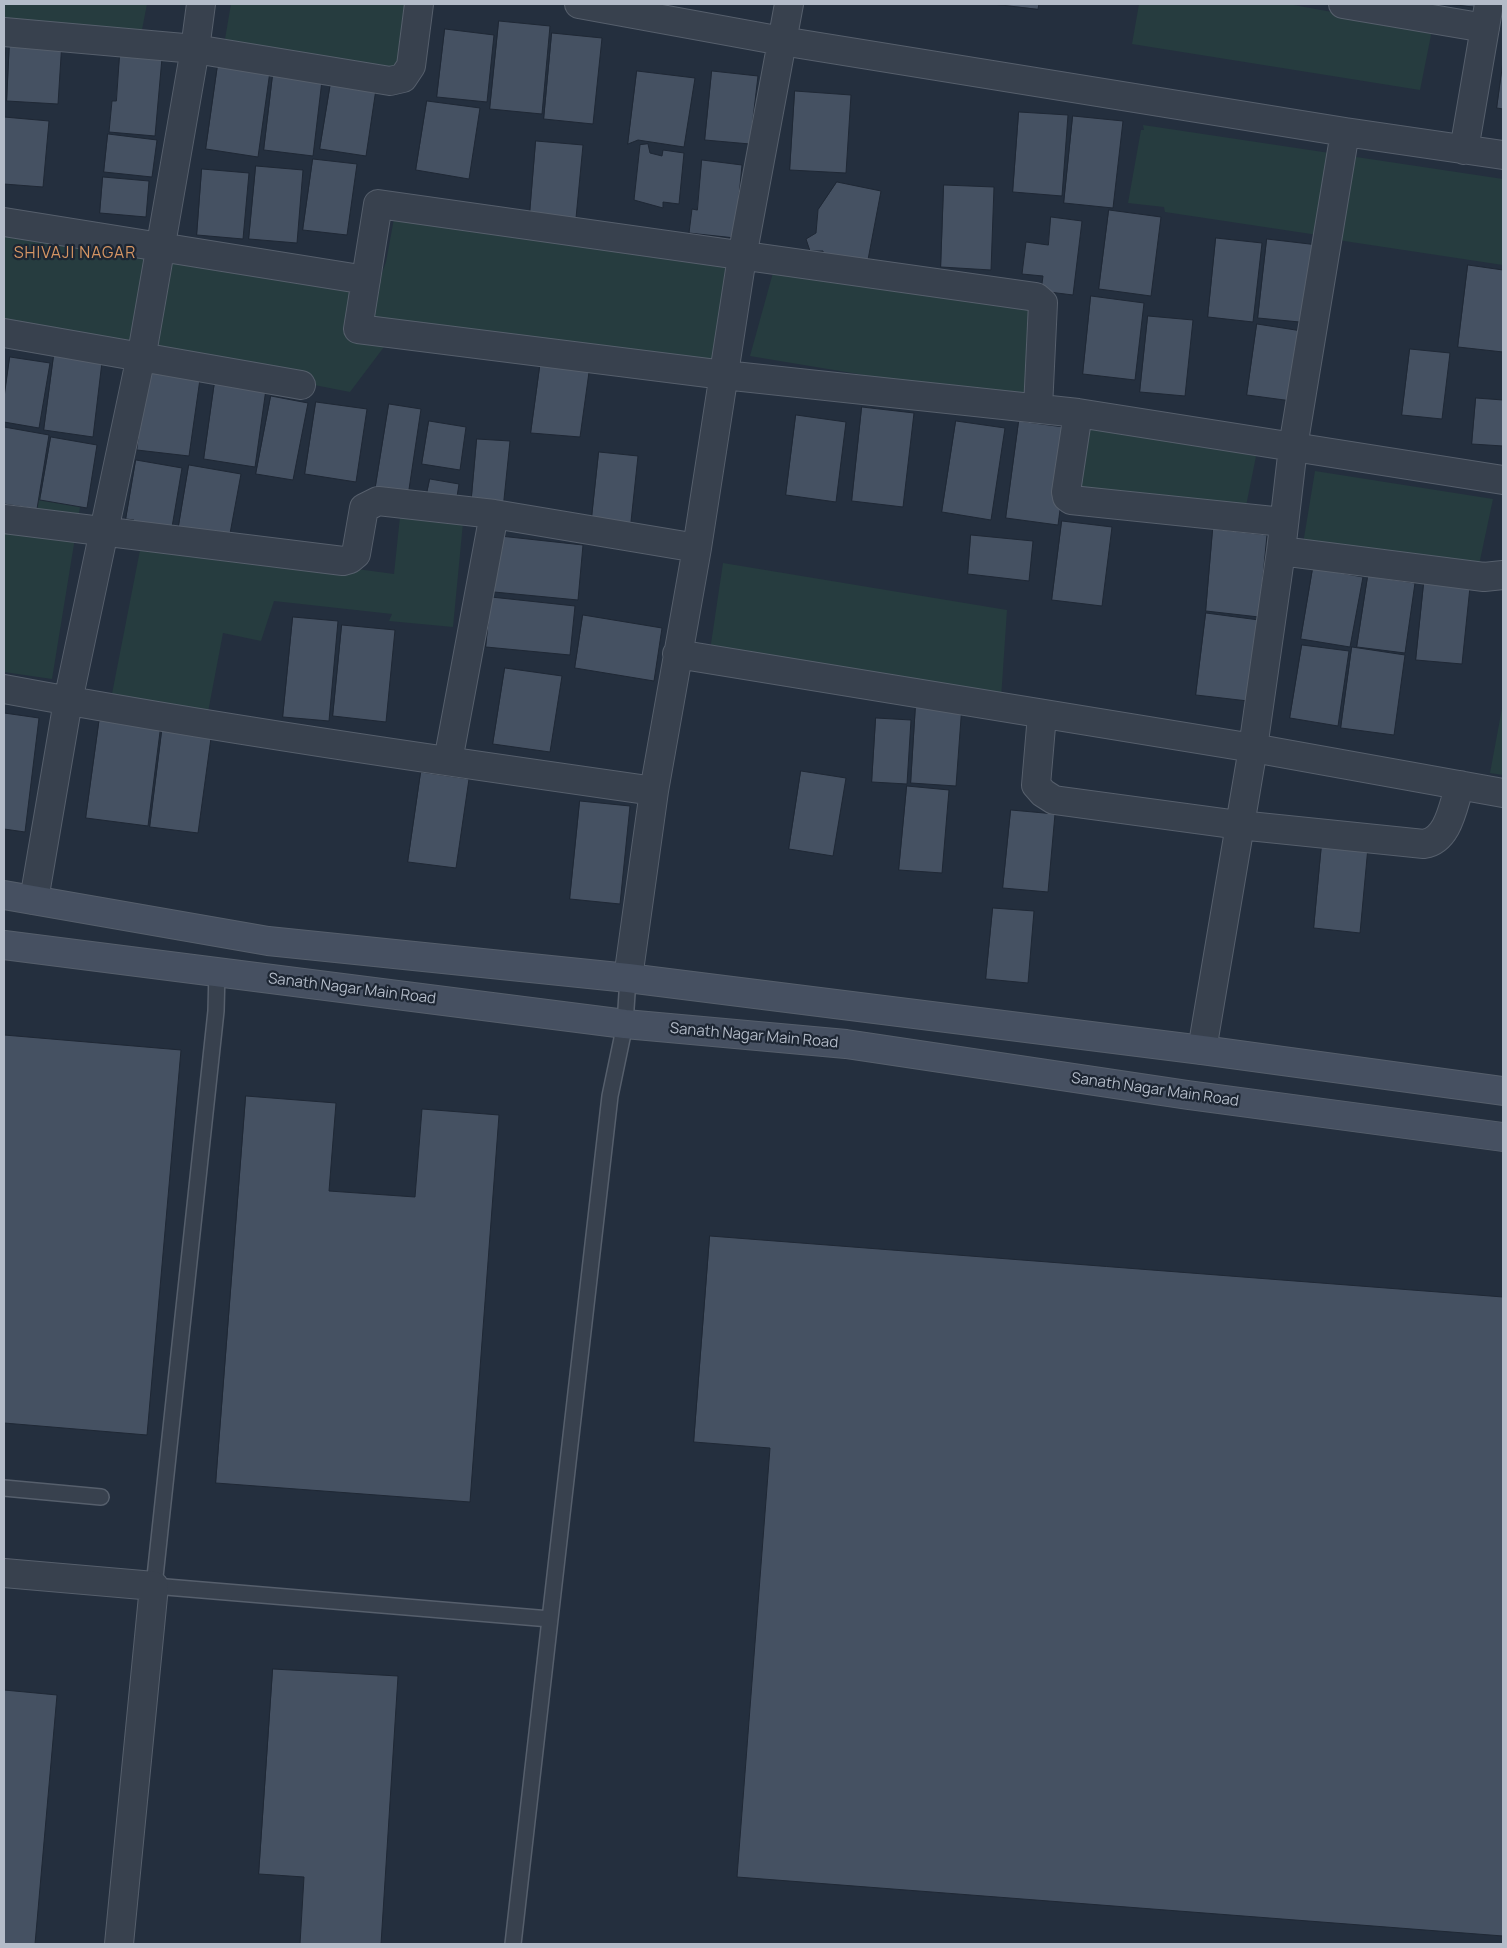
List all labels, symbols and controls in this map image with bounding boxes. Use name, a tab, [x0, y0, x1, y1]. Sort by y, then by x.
district label: SHIVAJI NAGAR	[12, 244, 138, 264]
street label: Sanath Nagar Main Road	[267, 970, 437, 1008]
street label: Sanath Nagar Main Road	[669, 1020, 839, 1052]
street label: Sanath Nagar Main Road	[1070, 1069, 1240, 1111]

